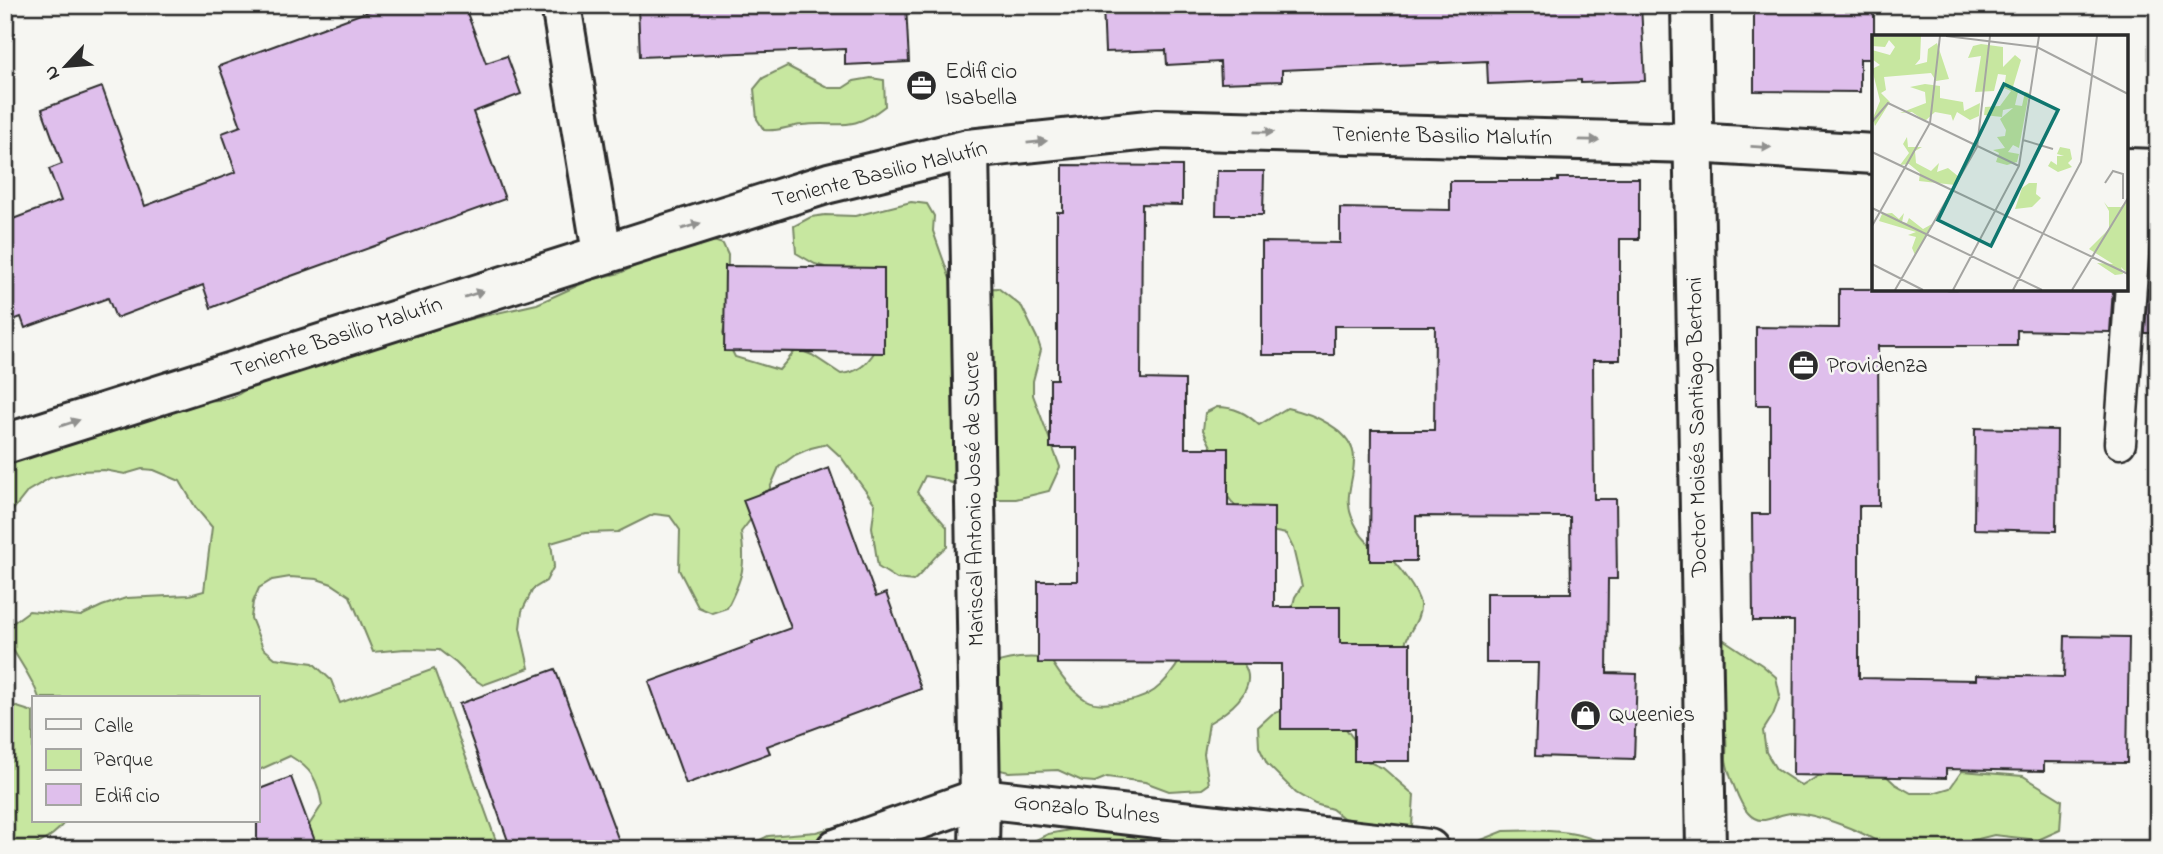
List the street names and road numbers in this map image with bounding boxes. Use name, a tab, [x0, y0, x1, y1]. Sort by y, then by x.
street label: Teniente Basilio Malutín	[1332, 119, 1552, 155]
street label: Teniente Basilio Malutín	[769, 132, 991, 218]
street label: Doctor Moisés Santiago Bertoni	[1679, 277, 1718, 578]
street label: Teniente Basilio Malutín	[227, 288, 447, 388]
street label: Mariscal Antonio José de Sucre	[956, 350, 994, 647]
street label: Gonzalo Bulnes	[1012, 786, 1162, 834]

